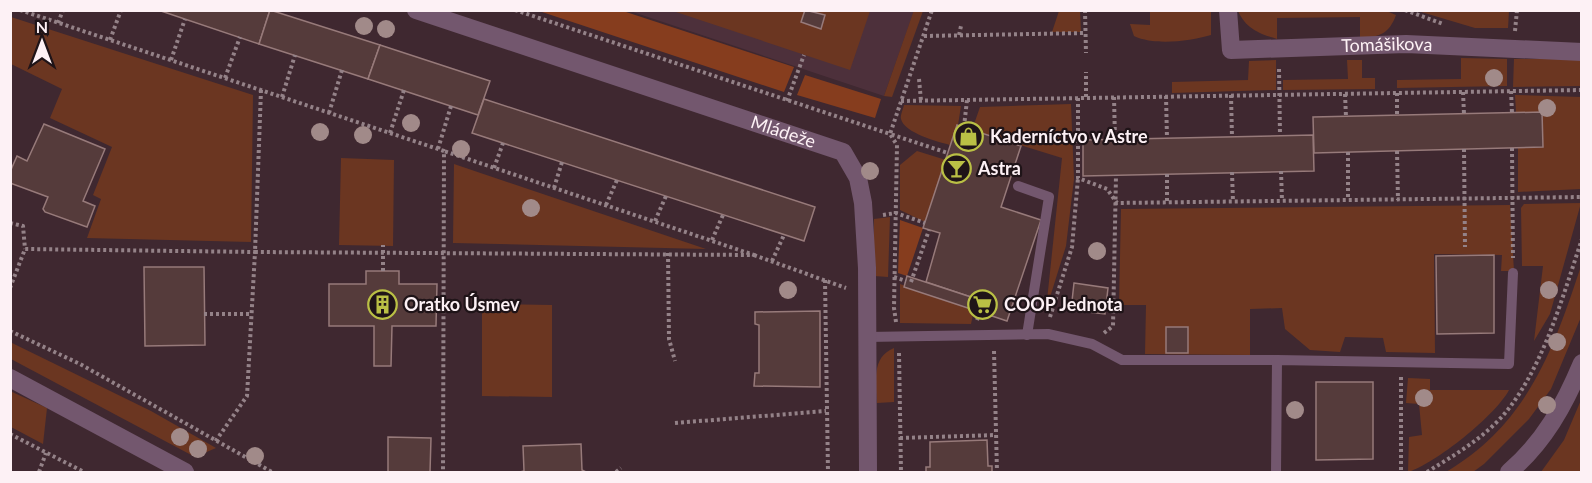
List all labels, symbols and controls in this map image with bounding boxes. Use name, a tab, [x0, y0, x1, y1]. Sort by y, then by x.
north arrow	[12, 12, 72, 72]
text: N	[36, 17, 48, 36]
street label: Tomášikova	[1341, 32, 1433, 56]
street label: Mládeže	[748, 110, 819, 152]
shop icon: Kaderníctvo v Astre	[953, 121, 985, 153]
place label: Kaderníctvo v Astre	[990, 125, 1148, 147]
bar icon: Astra	[941, 153, 973, 185]
place label: Astra	[977, 157, 1021, 179]
building icon: Oratko Úsmev	[367, 289, 399, 321]
supermarket icon: COOP Jednota	[967, 289, 999, 321]
place label: Oratko Úsmev	[404, 293, 520, 315]
place label: COOP Jednota	[1004, 293, 1123, 315]

